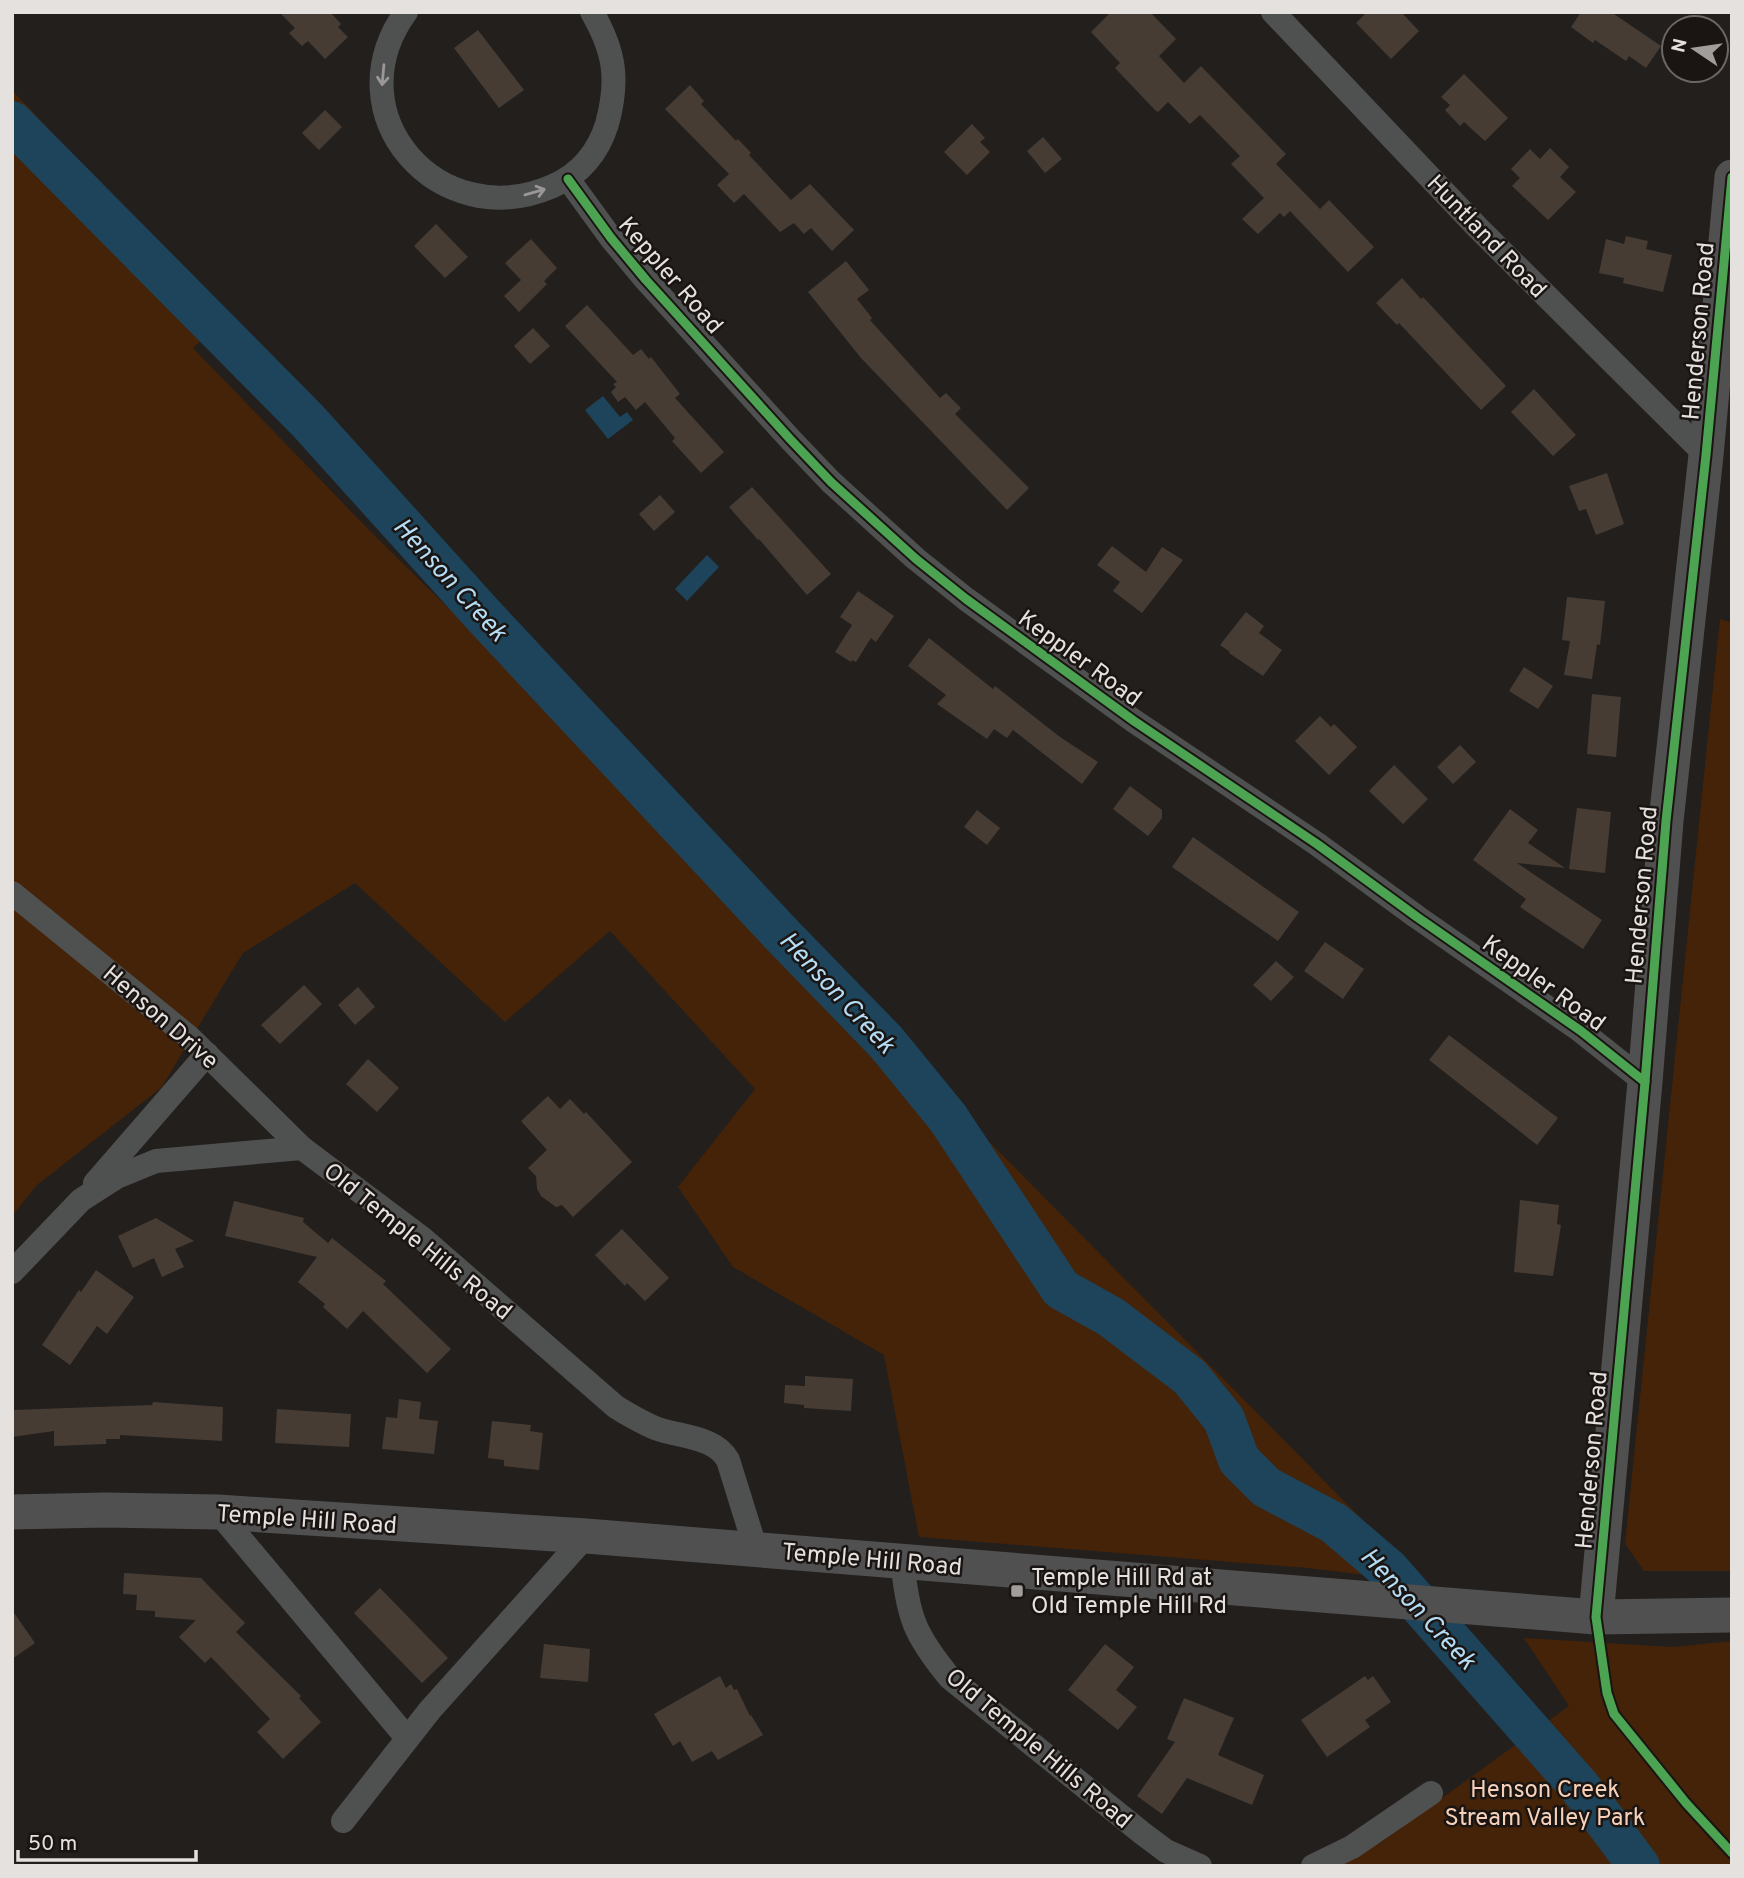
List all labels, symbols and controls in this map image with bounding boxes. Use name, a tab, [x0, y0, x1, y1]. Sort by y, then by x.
north arrow	[1660, 14, 1730, 84]
text: N	[1667, 36, 1694, 55]
one-way arrow	[376, 63, 389, 86]
street label: Huntland Road	[1419, 169, 1552, 305]
one-way arrow	[523, 185, 546, 198]
street label: Keppler Road	[610, 212, 728, 341]
street label: Henderson Road	[1677, 241, 1723, 421]
water label: Henson Creek	[385, 512, 514, 650]
street label: Keppler Road	[1011, 605, 1146, 714]
street label: Henderson Road	[1620, 805, 1666, 985]
water label: Henson Creek	[771, 926, 902, 1063]
street label: Keppler Road	[1475, 930, 1610, 1039]
street label: Henson Drive	[96, 960, 224, 1077]
street label: Old Temple Hills Road	[316, 1157, 517, 1328]
street label: Henderson Road	[1570, 1370, 1616, 1550]
street label: Temple Hill Road	[216, 1500, 398, 1542]
street label: Temple Hill Road	[781, 1538, 963, 1584]
water label: Henson Creek	[1352, 1542, 1483, 1679]
place label: Temple Hill Rd at Old Temple Hill Rd	[1031, 1564, 1227, 1622]
marker: Temple Hill Rd at Old Temple Hill Rd	[1009, 1583, 1025, 1599]
street label: Old Temple Hills Road	[938, 1663, 1137, 1836]
park label: Henson Creek Stream Valley Park	[1444, 1776, 1646, 1834]
scale bar	[18, 1818, 196, 1862]
text: 50 m	[28, 1831, 77, 1858]

